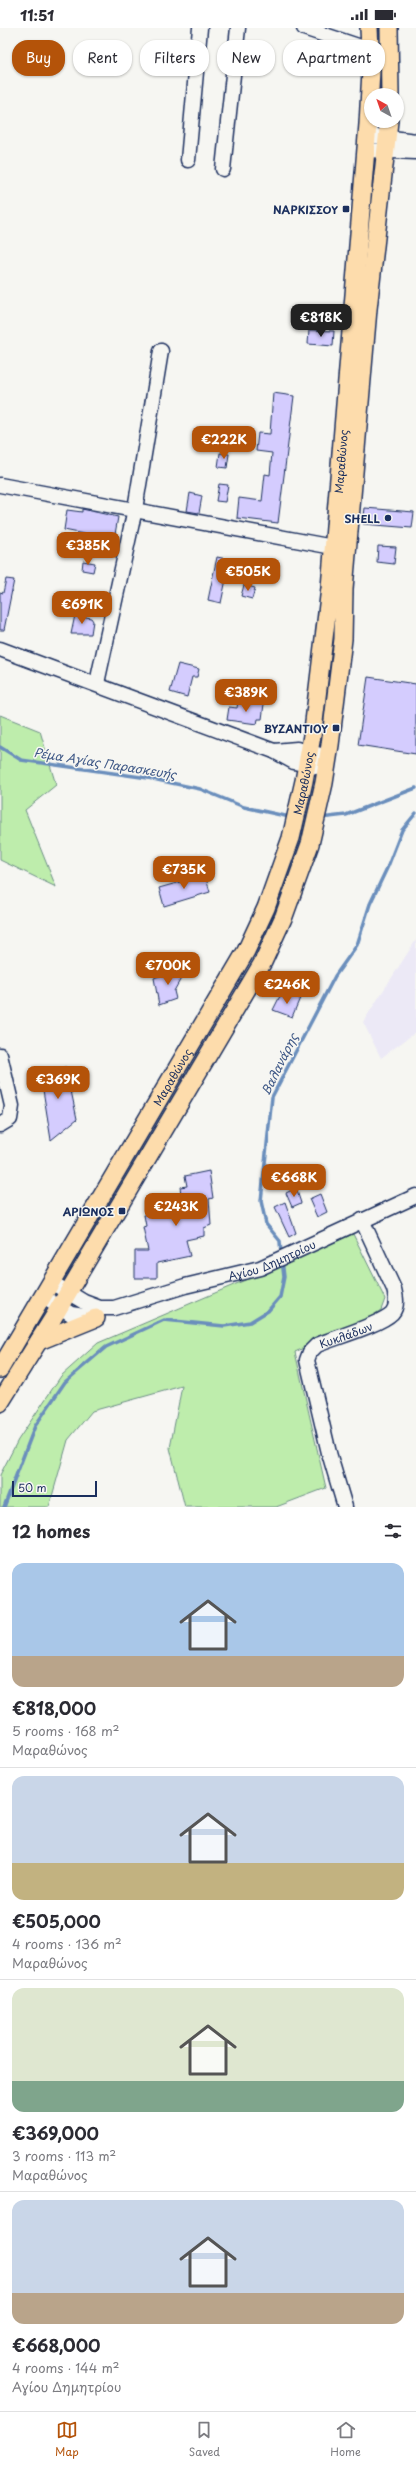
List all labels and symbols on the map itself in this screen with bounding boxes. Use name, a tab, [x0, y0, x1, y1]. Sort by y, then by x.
north arrow	[364, 88, 404, 128]
place label: ΝΑΡΚΙΣΣΟΥ	[273, 201, 338, 218]
marker: ΝΑΡΚΙΣΣΟΥ	[341, 204, 351, 214]
pin: €818K	[293, 304, 349, 338]
pin: €222K	[196, 426, 252, 460]
street label: Μαραθώνος	[329, 428, 351, 494]
place label: SHELL	[345, 510, 381, 527]
marker: SHELL	[383, 513, 393, 523]
pin: €385K	[60, 532, 116, 566]
pin: €505K	[220, 558, 276, 592]
pin: €691K	[54, 591, 110, 625]
pin: €389K	[218, 679, 274, 713]
place label: ΒΥΖΑΝΤΙΟΥ	[264, 720, 328, 737]
marker: ΒΥΖΑΝΤΙΟΥ	[331, 723, 341, 733]
water label: Ρέμα Αγίας Παρασκευής	[32, 743, 179, 783]
street label: Μαραθώνος	[288, 750, 318, 816]
pin: €735K	[156, 856, 212, 890]
pin: €700K	[140, 952, 196, 986]
pin: €246K	[259, 971, 315, 1005]
water label: Βαλανάρης	[256, 1028, 303, 1098]
street label: Μαραθώνος	[148, 1045, 196, 1109]
pin: €369K	[30, 1066, 86, 1100]
pin: €668K	[266, 1164, 322, 1198]
pin: €243K	[148, 1193, 204, 1227]
place label: ΑΡΙΩΝΟΣ	[62, 1203, 114, 1220]
marker: ΑΡΙΩΝΟΣ	[117, 1206, 127, 1216]
street label: Αγίου Δημητρίου	[226, 1235, 318, 1284]
street label: Κυκλάδων	[317, 1317, 375, 1352]
scale bar	[12, 1479, 97, 1498]

